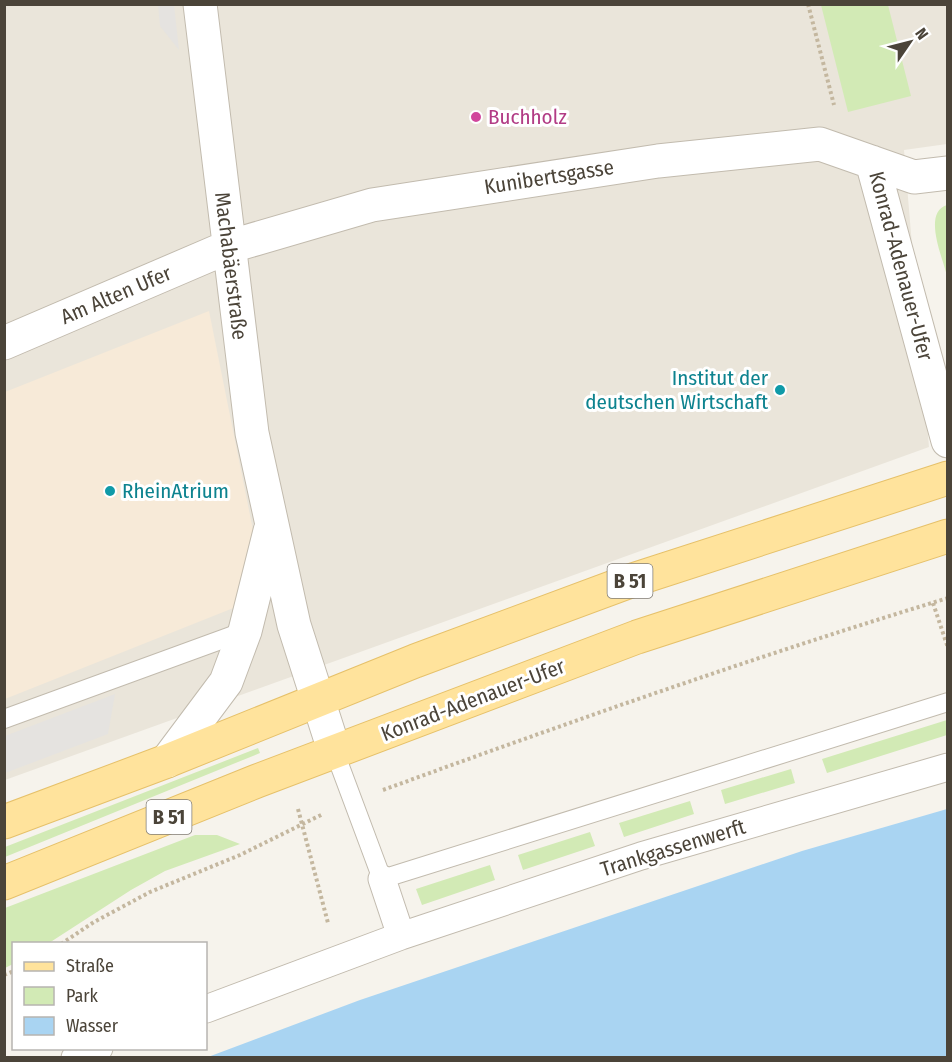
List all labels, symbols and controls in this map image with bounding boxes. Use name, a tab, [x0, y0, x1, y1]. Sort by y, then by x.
north arrow	[880, 12, 940, 72]
text: N	[911, 24, 932, 43]
place label: Buchholz	[488, 104, 567, 130]
marker: Buchholz	[469, 110, 483, 124]
street label: Kunibertsgasse	[482, 154, 616, 200]
street label: Konrad-Adenauer-Ufer	[863, 169, 939, 364]
street label: Machabäerstraße	[209, 191, 253, 341]
street label: Am Alten Ufer	[57, 260, 176, 330]
place label: Institut der deutschen Wirtschaft	[585, 365, 769, 415]
marker: Institut der deutschen Wirtschaft	[773, 383, 787, 397]
place label: RheinAtrium	[122, 478, 229, 504]
marker: RheinAtrium	[103, 484, 117, 498]
road number: B 51	[608, 564, 652, 598]
street label: Konrad-Adenauer-Ufer	[377, 653, 569, 747]
road number: B 51	[146, 800, 192, 834]
street label: Trankgassenwerft	[597, 814, 749, 882]
legend	[12, 942, 207, 1050]
text: Straße	[66, 955, 114, 977]
text: Park	[66, 985, 99, 1007]
text: Wasser	[66, 1015, 119, 1037]

